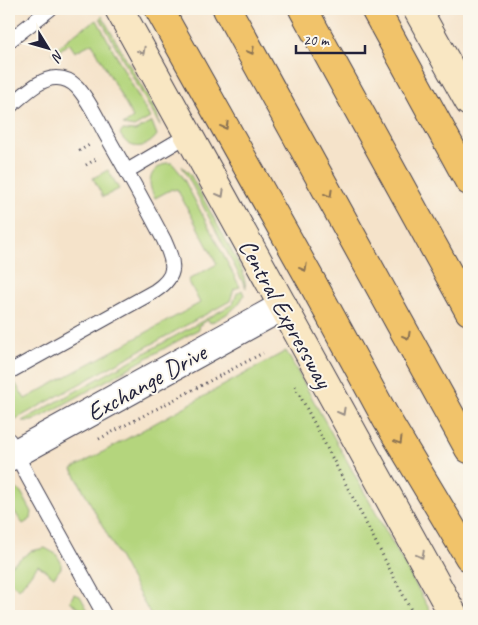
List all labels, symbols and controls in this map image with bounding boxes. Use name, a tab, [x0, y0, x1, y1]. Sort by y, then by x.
north arrow	[22, 22, 72, 72]
scale bar	[296, 22, 364, 54]
text: 20 m	[303, 31, 330, 50]
one-way arrow	[136, 46, 146, 55]
one-way arrow	[245, 46, 255, 55]
text: N	[47, 47, 67, 66]
one-way arrow	[219, 120, 229, 129]
one-way arrow	[214, 189, 224, 198]
one-way arrow	[323, 189, 333, 198]
street label: Central Expressway	[231, 233, 340, 395]
one-way arrow	[298, 262, 308, 271]
one-way arrow	[401, 331, 411, 340]
street label: Exchange Drive	[81, 336, 214, 429]
one-way arrow	[336, 407, 346, 416]
one-way arrow	[393, 435, 403, 444]
one-way arrow	[414, 549, 424, 558]

